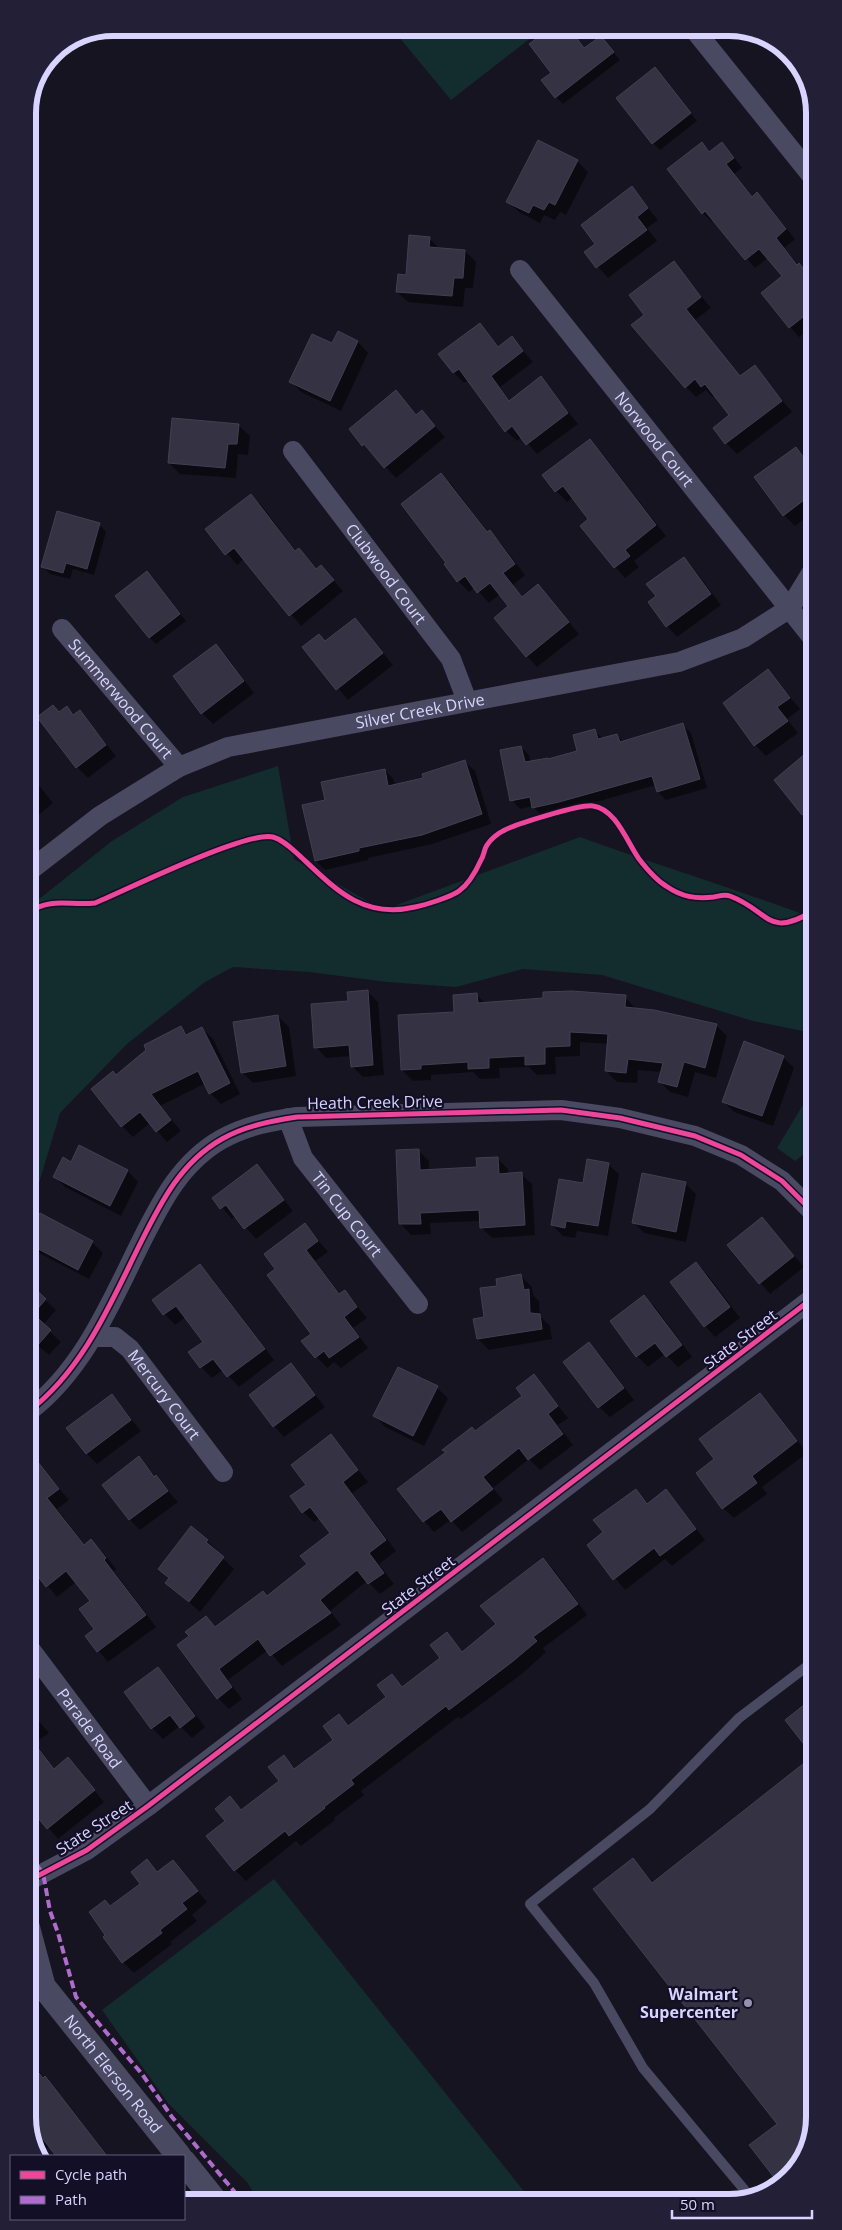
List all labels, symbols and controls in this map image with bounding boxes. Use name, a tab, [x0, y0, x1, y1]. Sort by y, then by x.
street label: Norwood Court	[610, 387, 699, 491]
street label: Clubwood Court	[341, 519, 432, 629]
street label: Summerwood Court	[64, 634, 178, 763]
street label: Silver Creek Drive	[354, 688, 486, 734]
street label: Heath Creek Drive	[307, 1090, 443, 1114]
street label: Tin Cup Court	[307, 1167, 388, 1261]
street label: State Street	[699, 1304, 782, 1374]
street label: Mercury Court	[123, 1345, 206, 1444]
street label: State Street	[377, 1550, 460, 1620]
street label: Parade Road	[52, 1684, 127, 1773]
street label: State Street	[52, 1794, 137, 1860]
place label: Walmart Supercenter	[640, 1983, 738, 2023]
marker: Walmart Supercenter	[742, 1997, 754, 2009]
street label: North Elerson Road	[59, 2010, 167, 2138]
legend	[10, 2155, 185, 2220]
text: Cycle path	[55, 2164, 127, 2184]
scale bar	[672, 2188, 812, 2220]
text: Path	[55, 2189, 87, 2209]
text: 50 m	[680, 2194, 715, 2214]

